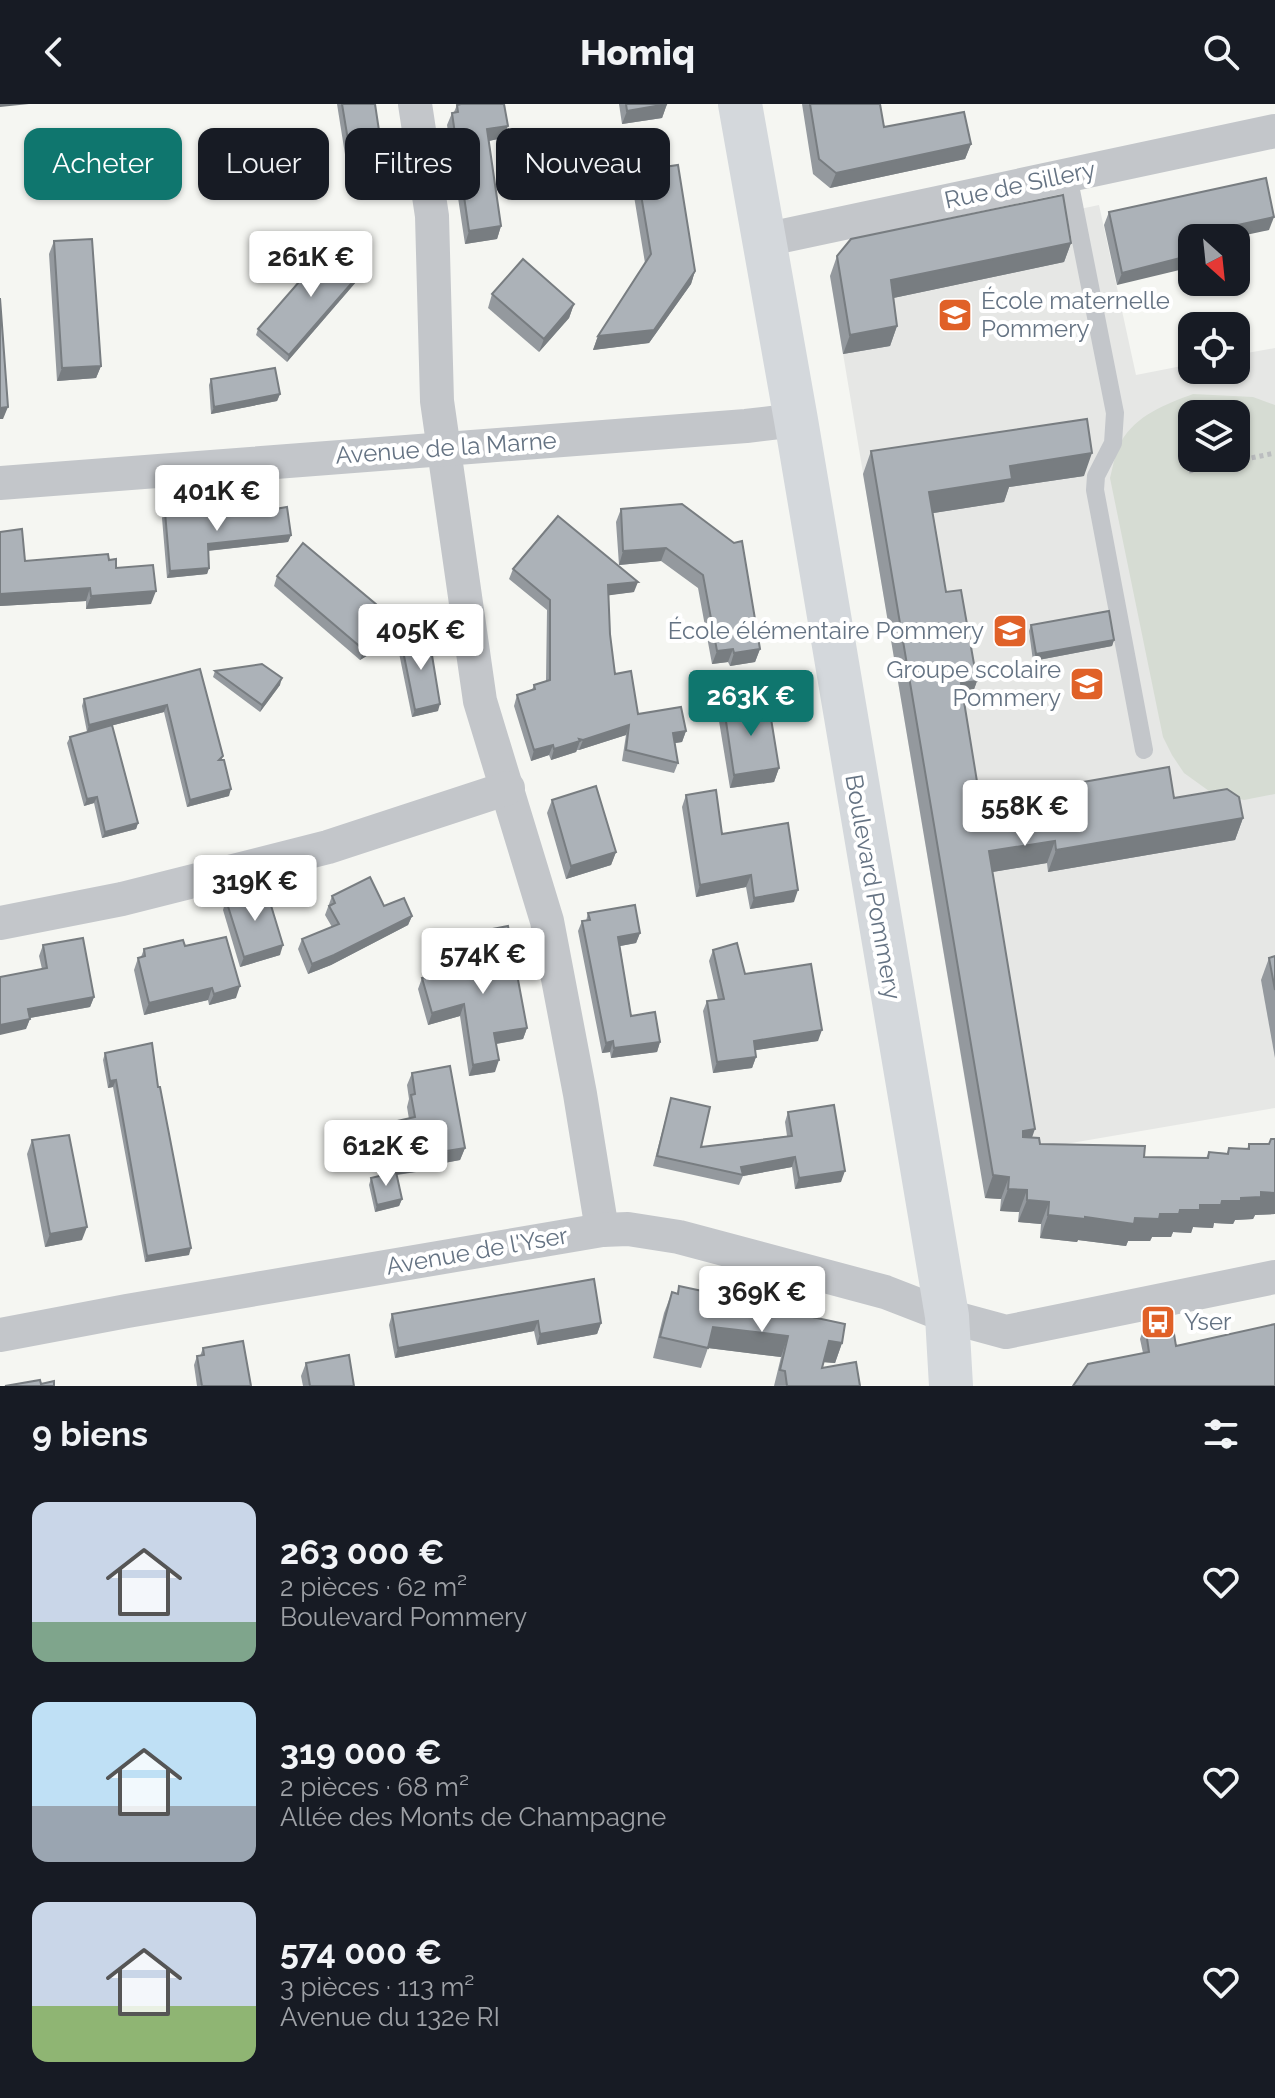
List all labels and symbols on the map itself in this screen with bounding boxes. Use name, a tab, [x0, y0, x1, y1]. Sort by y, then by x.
street label: Rue de Sillery	[942, 154, 1098, 215]
north arrow	[1178, 224, 1250, 296]
pin: 261K €	[246, 231, 376, 299]
place label: École maternelle Pommery	[981, 286, 1170, 343]
school or university icon: École maternelle Pommery	[936, 296, 974, 334]
street label: Avenue de la Marne	[334, 425, 558, 470]
pin: 401K €	[152, 465, 282, 533]
pin: 405K €	[356, 604, 486, 672]
school or university icon: École élémentaire Pommery	[991, 612, 1029, 650]
place label: École élémentaire Pommery	[668, 616, 984, 645]
place label: Groupe scolaire Pommery	[886, 655, 1061, 712]
school or university icon: Groupe scolaire Pommery	[1068, 665, 1106, 703]
pin: 263K €	[686, 670, 816, 738]
street label: Boulevard Pommery	[839, 772, 908, 1002]
pin: 558K €	[960, 780, 1090, 848]
pin: 319K €	[190, 855, 320, 923]
pin: 574K €	[418, 928, 548, 996]
pin: 612K €	[321, 1120, 451, 1188]
street label: Avenue de l'Yser	[384, 1220, 571, 1281]
pin: 369K €	[697, 1266, 827, 1334]
bus stop icon: Yser	[1139, 1303, 1177, 1341]
place label: Yser	[1184, 1307, 1232, 1336]

